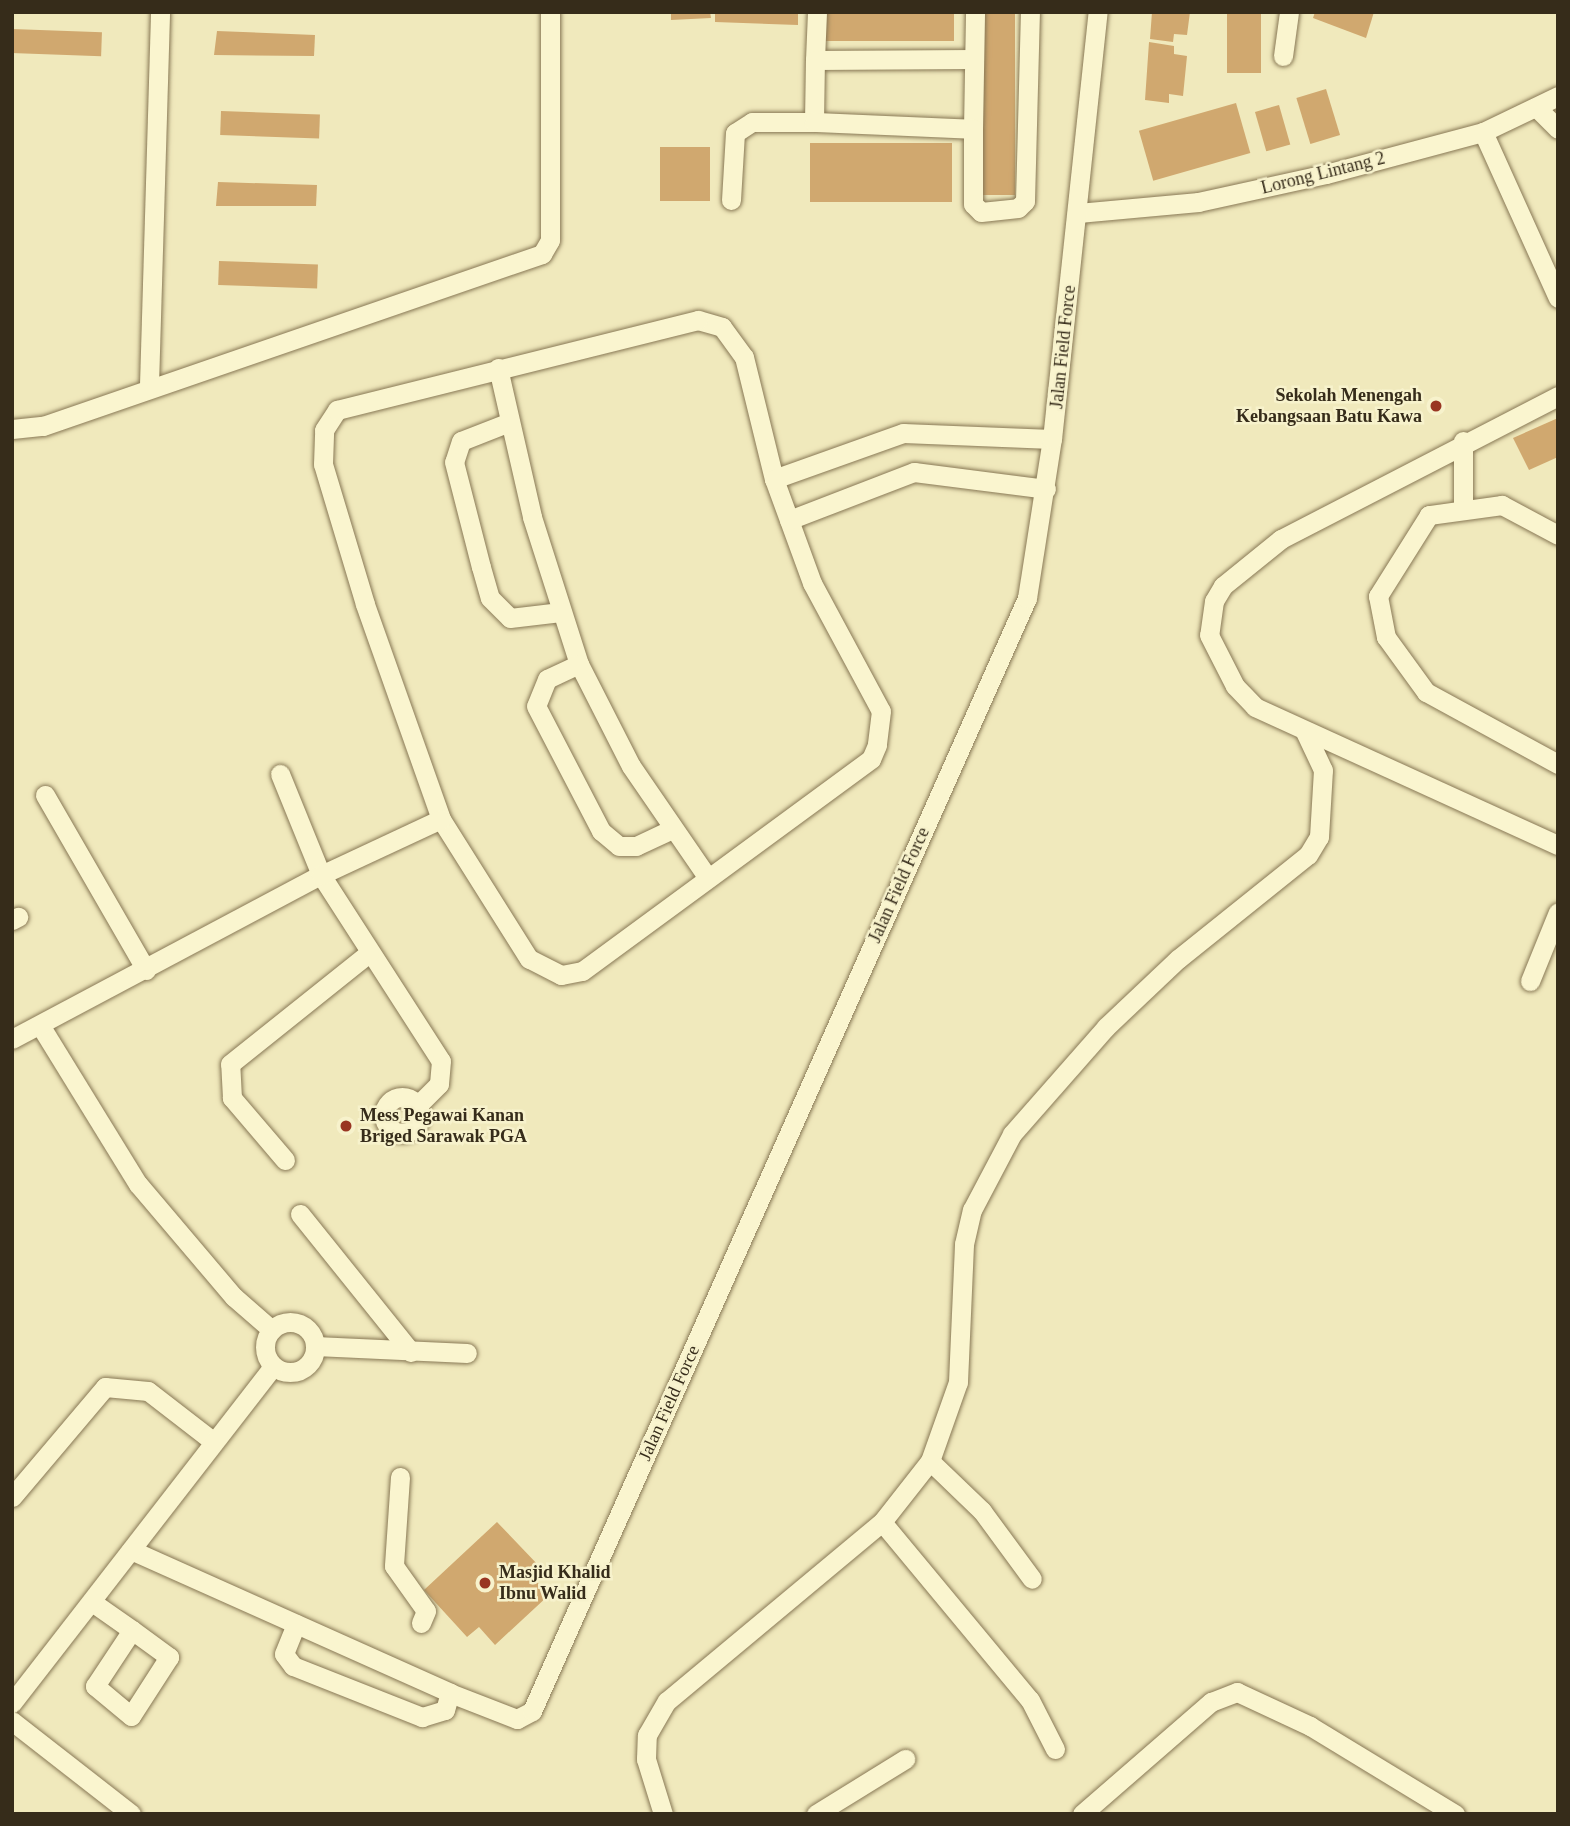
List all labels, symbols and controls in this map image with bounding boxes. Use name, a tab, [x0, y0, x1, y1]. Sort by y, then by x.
street label: Lorong Lintang 2	[1259, 147, 1387, 199]
street label: Jalan Field Force	[1046, 284, 1080, 410]
place label: Sekolah Menengah Kebangsaan Batu Kawa	[1236, 385, 1422, 428]
marker: Sekolah Menengah Kebangsaan Batu Kawa	[1428, 398, 1444, 414]
street label: Jalan Field Force	[864, 824, 934, 946]
place label: Mess Pegawai Kanan Briged Sarawak PGA	[360, 1105, 527, 1148]
marker: Mess Pegawai Kanan Briged Sarawak PGA	[338, 1118, 354, 1134]
street label: Jalan Field Force	[634, 1342, 704, 1464]
place label: Masjid Khalid Ibnu Walid	[499, 1562, 611, 1604]
marker: Masjid Khalid Ibnu Walid	[477, 1575, 493, 1591]

